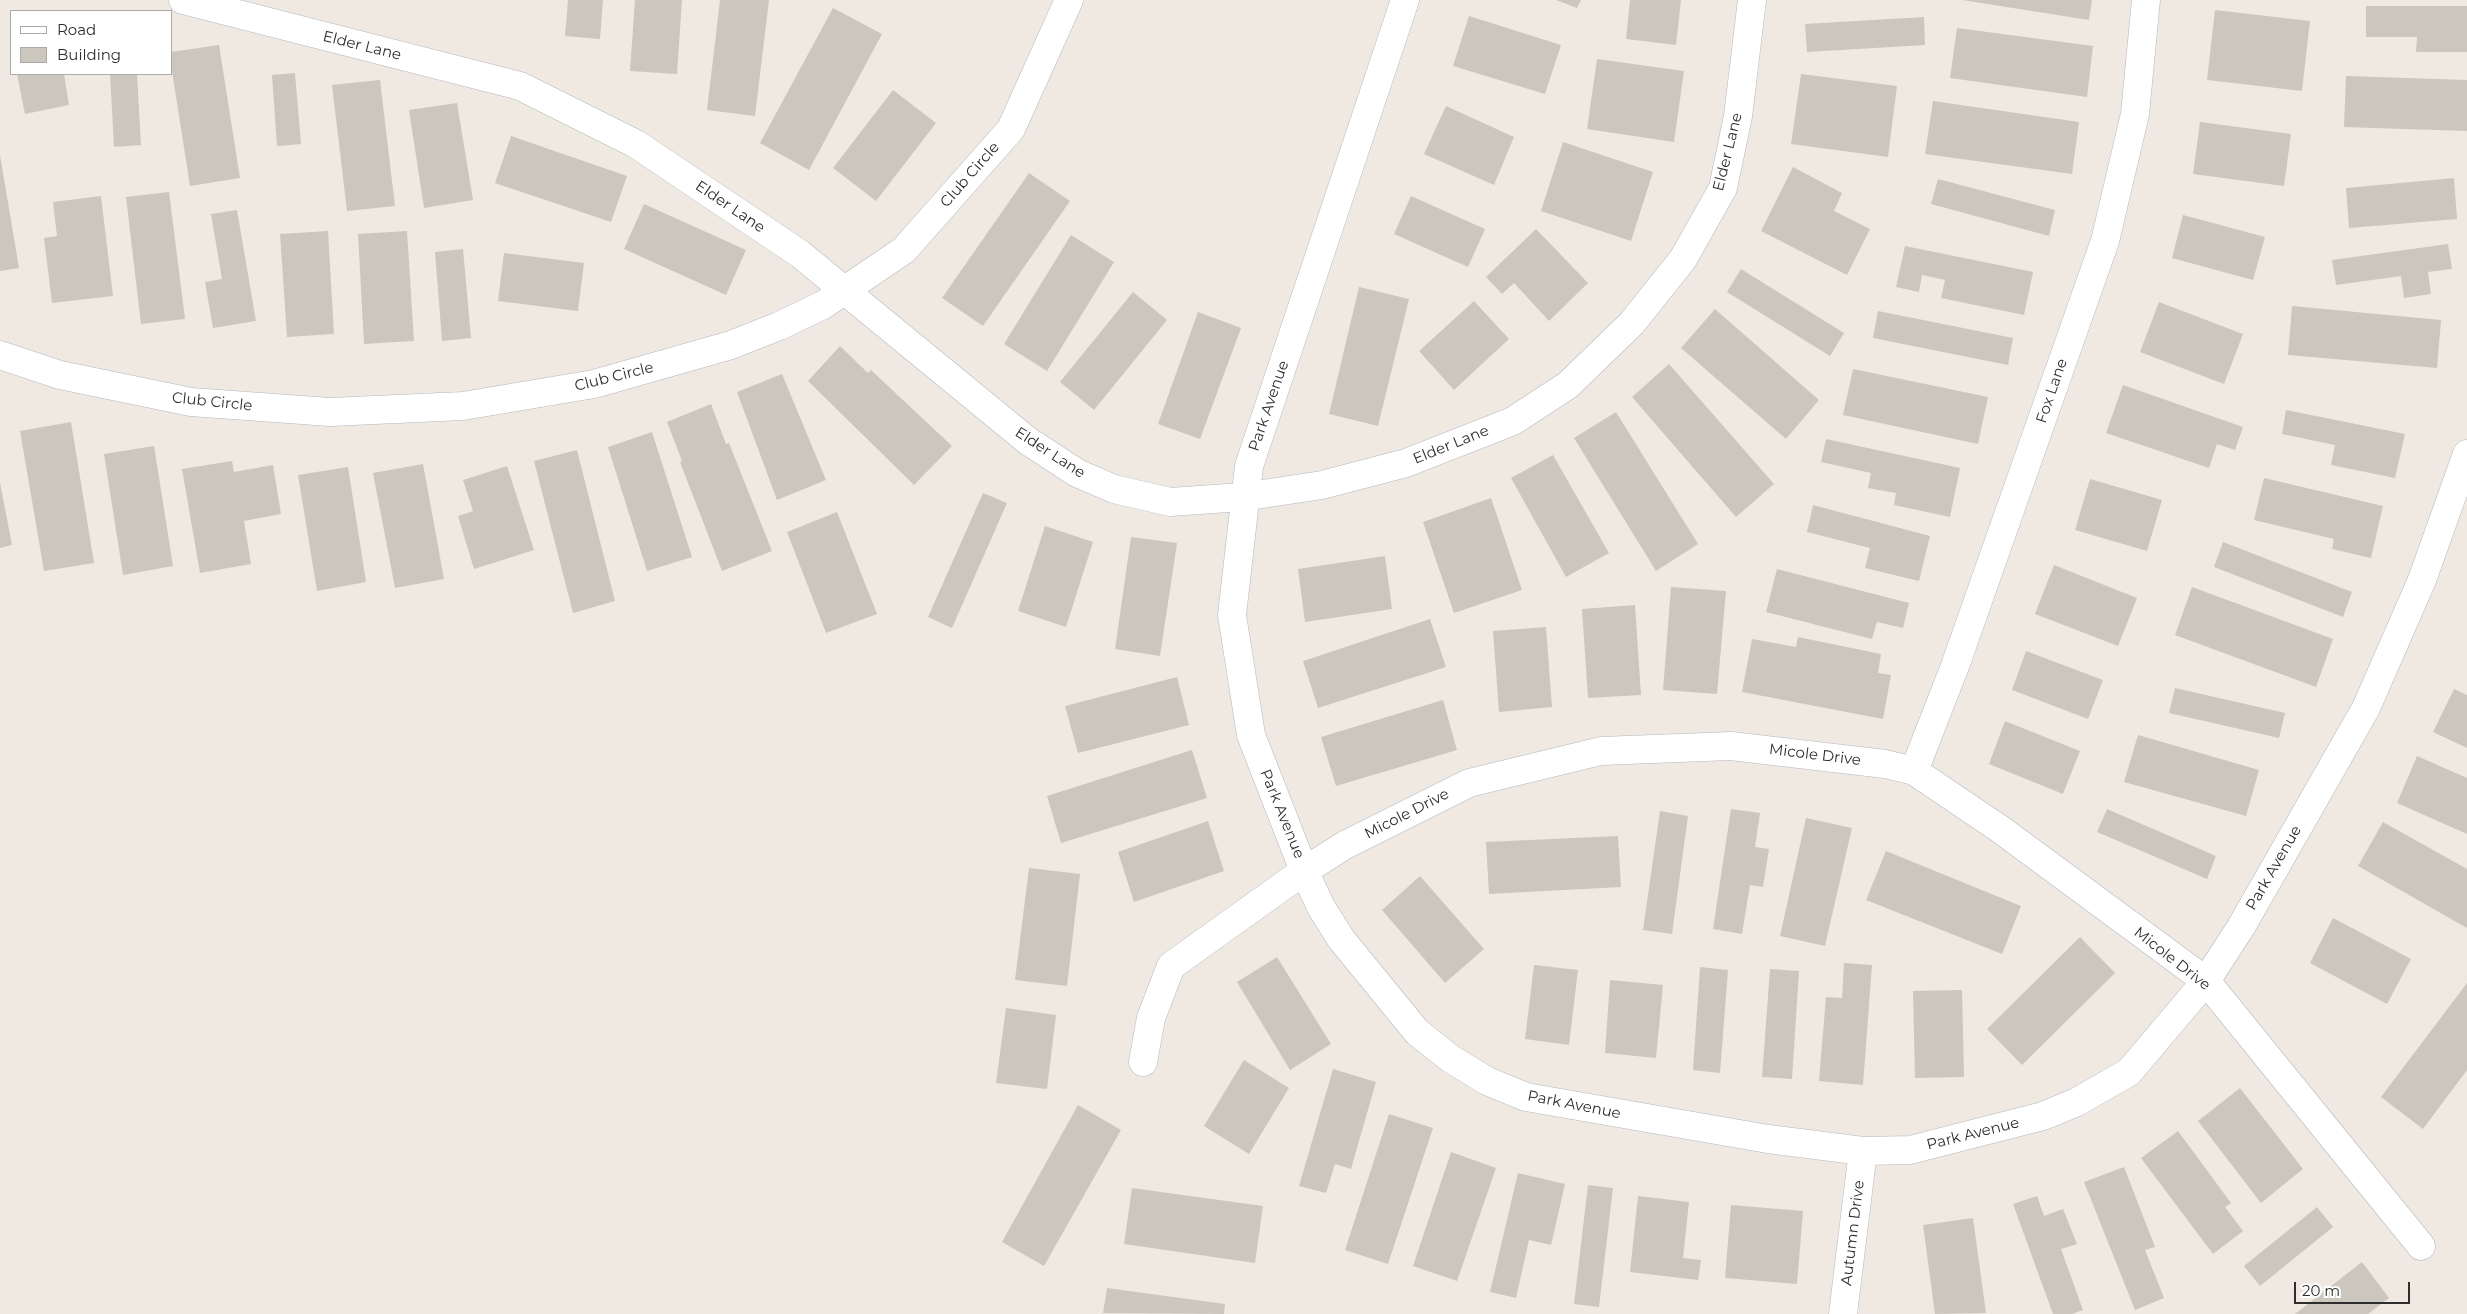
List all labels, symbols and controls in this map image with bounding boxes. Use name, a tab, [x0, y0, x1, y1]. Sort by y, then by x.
legend	[10, 10, 172, 75]
text: Road	[57, 20, 96, 39]
street label: Elder Lane	[321, 28, 403, 64]
text: Building	[57, 45, 121, 64]
street label: Elder Lane	[1710, 111, 1746, 193]
street label: Club Circle	[937, 139, 1003, 211]
street label: Elder Lane	[692, 177, 768, 237]
street label: Fox Lane	[2033, 356, 2071, 426]
street label: Club Circle	[573, 358, 655, 396]
street label: Park Avenue	[1245, 358, 1293, 454]
street label: Club Circle	[171, 389, 253, 415]
street label: Elder Lane	[1410, 422, 1492, 468]
street label: Elder Lane	[1011, 424, 1089, 482]
street label: Micole Drive	[1768, 740, 1862, 770]
street label: Park Avenue	[1256, 767, 1308, 861]
street label: Micole Drive	[1362, 785, 1452, 843]
street label: Park Avenue	[2243, 822, 2305, 914]
street label: Micole Drive	[2130, 923, 2214, 995]
street label: Park Avenue	[1526, 1087, 1622, 1123]
street label: Park Avenue	[1925, 1114, 2021, 1154]
street label: Autumn Drive	[1838, 1179, 1868, 1287]
scale bar	[2297, 1272, 2413, 1304]
text: 20 m	[2302, 1281, 2340, 1300]

